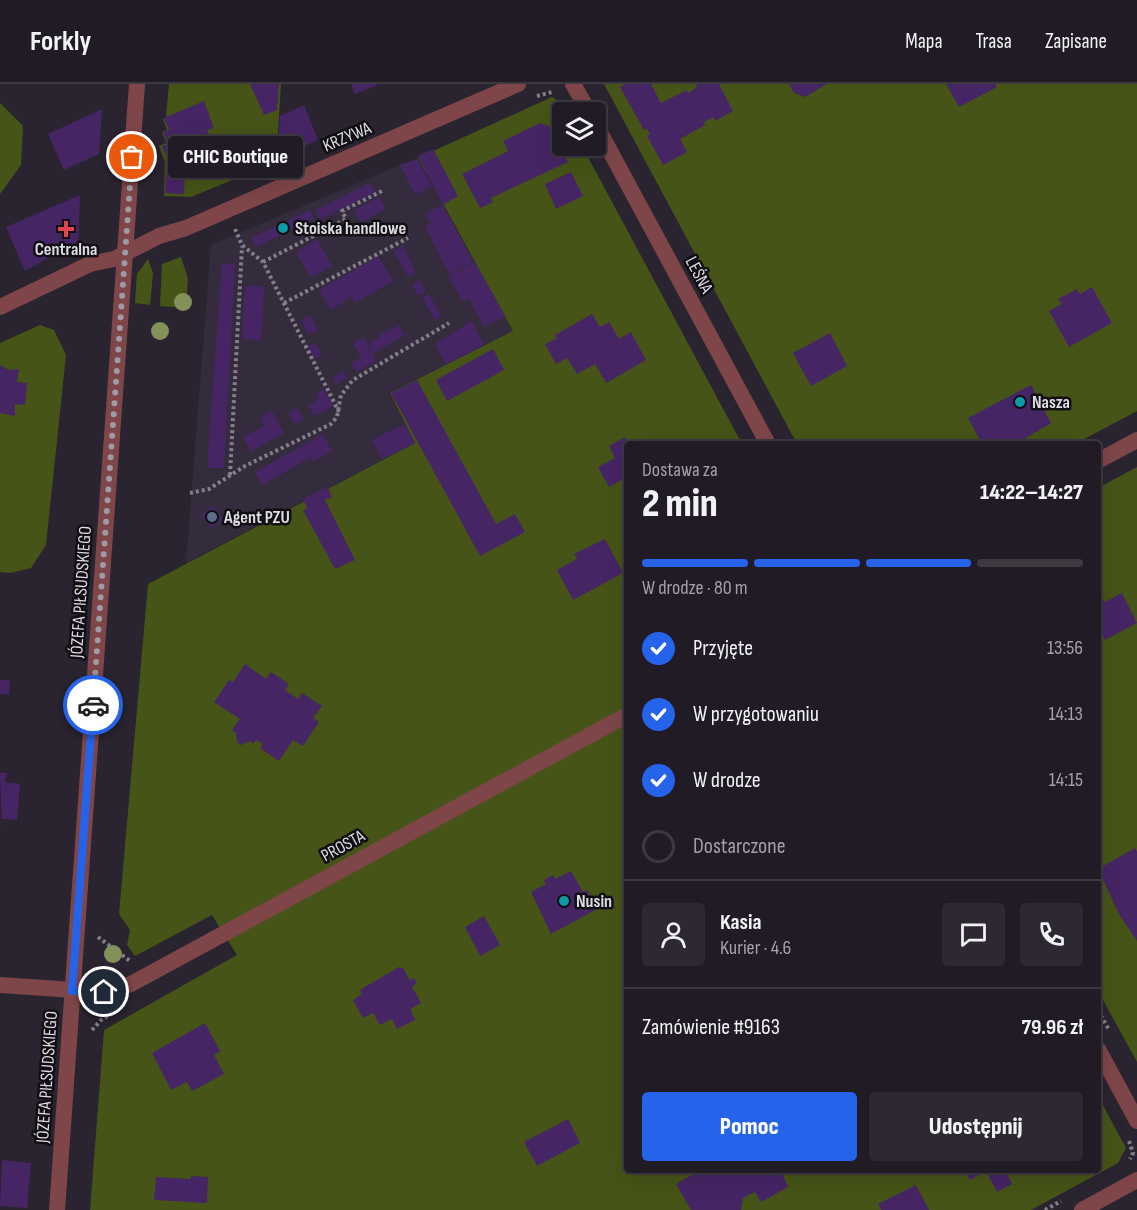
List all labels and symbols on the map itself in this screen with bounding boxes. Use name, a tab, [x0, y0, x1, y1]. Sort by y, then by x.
street label: KRZYWA	[320, 117, 375, 157]
pin	[106, 131, 157, 182]
callout: CHIC Boutique	[168, 136, 303, 178]
place label: Stoiska handlowe	[295, 218, 406, 239]
marker: Stoiska handlowe	[276, 221, 290, 235]
marker: Centralna	[59, 222, 73, 236]
place label: Centralna	[35, 239, 97, 260]
street label: LEŚNA	[681, 253, 717, 297]
place label: Nasza	[1032, 392, 1070, 413]
marker: Nasza	[1013, 395, 1027, 409]
place label: Agent PZU	[223, 507, 290, 528]
marker: Agent PZU	[205, 510, 219, 524]
street label: JÓZEFA PIŁSUDSKIEGO	[66, 525, 96, 660]
courier	[63, 675, 123, 735]
street label: PROSTA	[318, 825, 369, 866]
place label: Nusin	[576, 891, 612, 912]
marker: Nusin	[557, 894, 571, 908]
pin	[78, 966, 129, 1017]
street label: JÓZEFA PIŁSUDSKIEGO	[32, 1010, 62, 1145]

